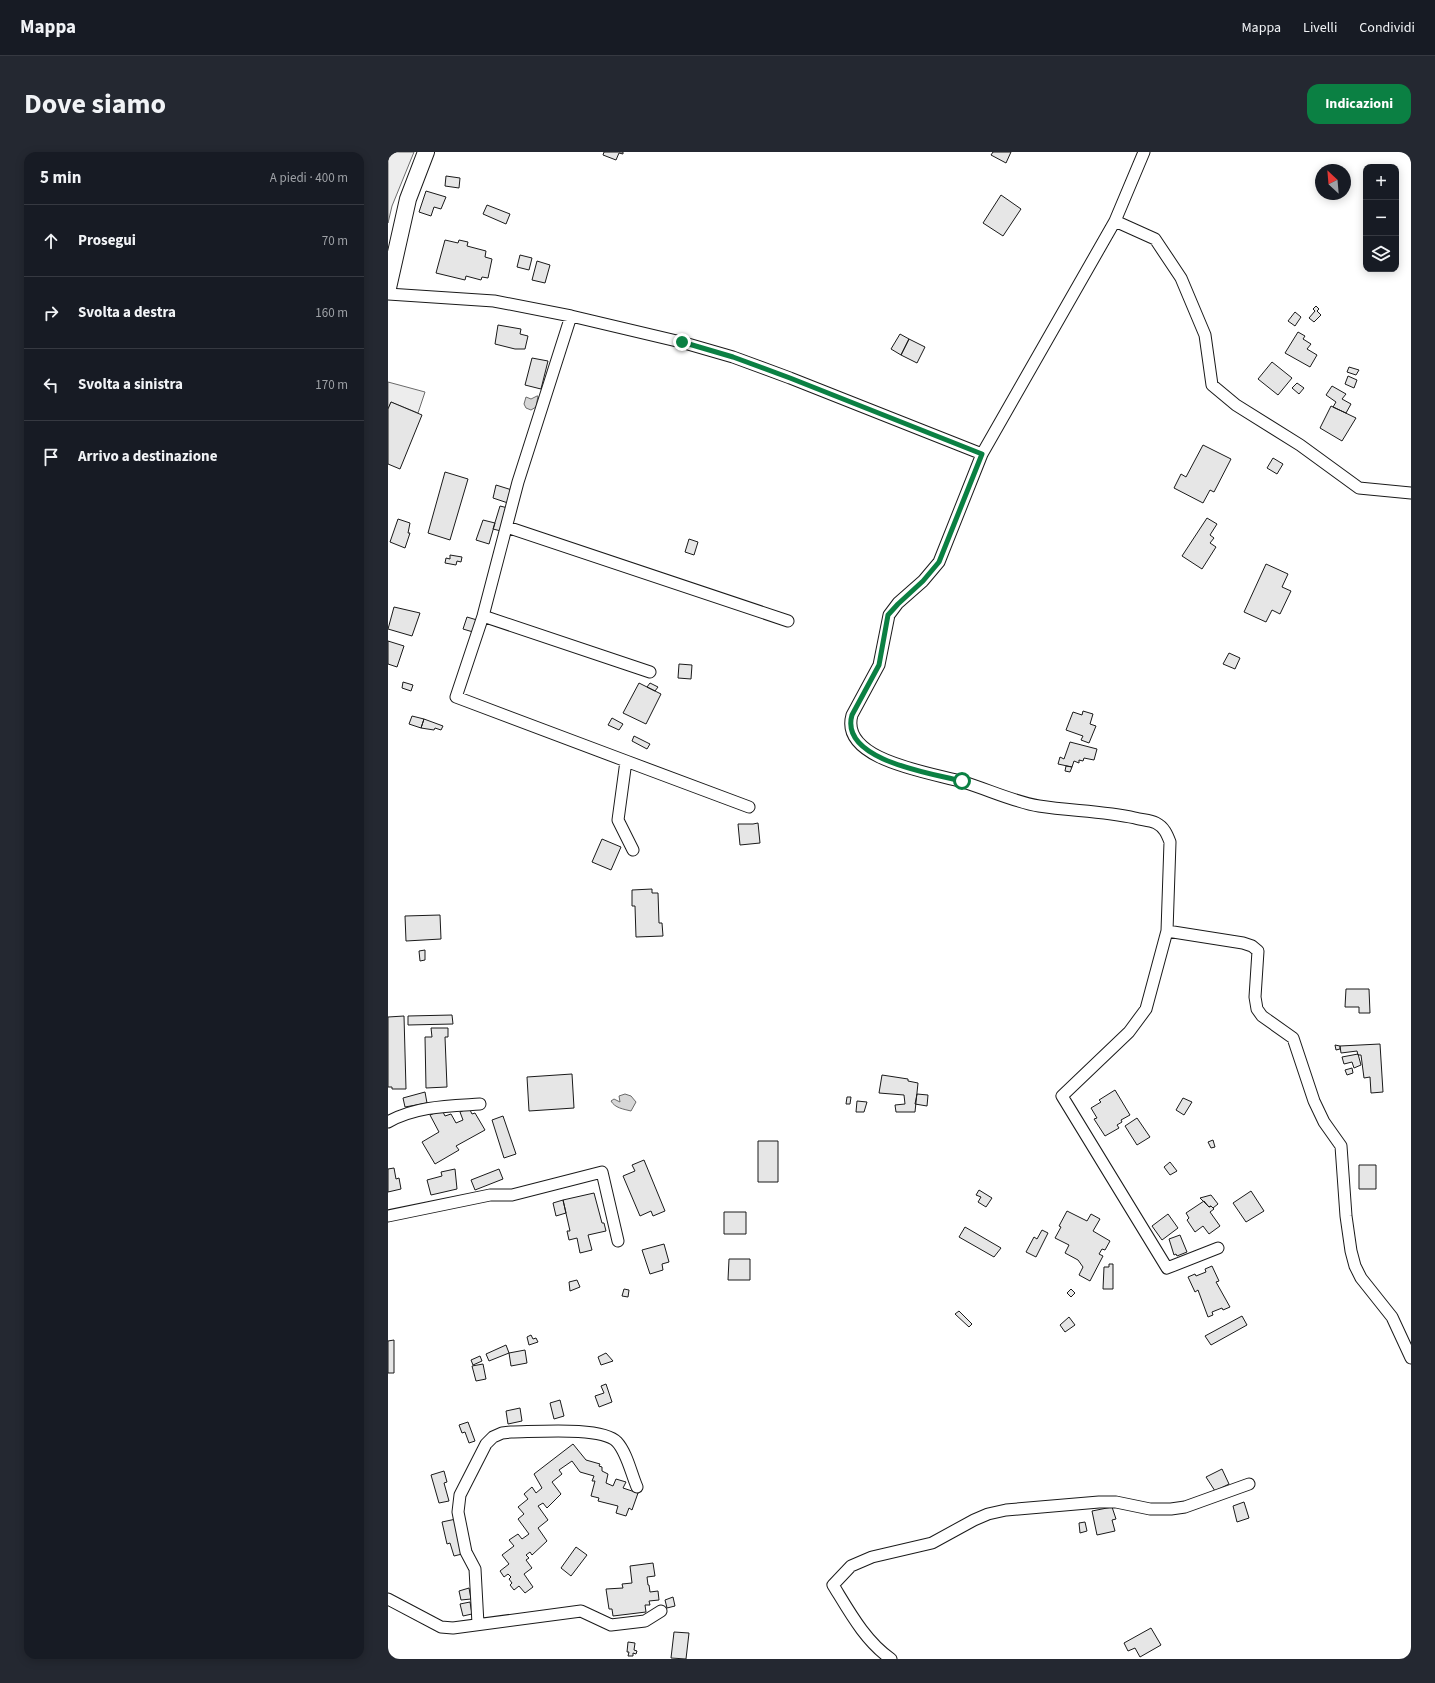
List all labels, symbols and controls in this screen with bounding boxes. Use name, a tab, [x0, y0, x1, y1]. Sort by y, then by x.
text: Mappa	[20, 14, 76, 41]
text: Mappa	[1241, 18, 1281, 38]
text: Livelli	[1303, 18, 1337, 38]
text: Condividi	[1359, 18, 1415, 38]
text: Dove siamo	[24, 84, 166, 124]
button: Indicazioni	[1307, 84, 1411, 124]
north arrow	[1315, 164, 1351, 200]
map controls	[1363, 164, 1399, 272]
button: +	[1363, 164, 1399, 200]
text: 5 min	[40, 166, 81, 190]
text: A piedi · 400 m	[270, 169, 348, 187]
button: −	[1363, 200, 1399, 236]
icon: ahead	[40, 230, 62, 252]
text: Prosegui	[78, 230, 136, 251]
text: 70 m	[322, 232, 348, 250]
button: layers	[1363, 236, 1399, 272]
icon: right	[40, 302, 62, 324]
text: Svolta a destra	[78, 302, 176, 323]
text: 160 m	[315, 304, 348, 322]
route end	[673, 333, 691, 351]
icon: left	[40, 374, 62, 396]
text: Svolta a sinistra	[78, 374, 183, 395]
text: 170 m	[315, 376, 348, 394]
icon: arrive	[40, 446, 62, 468]
text: Arrivo a destinazione	[78, 446, 217, 467]
route start	[953, 772, 971, 790]

